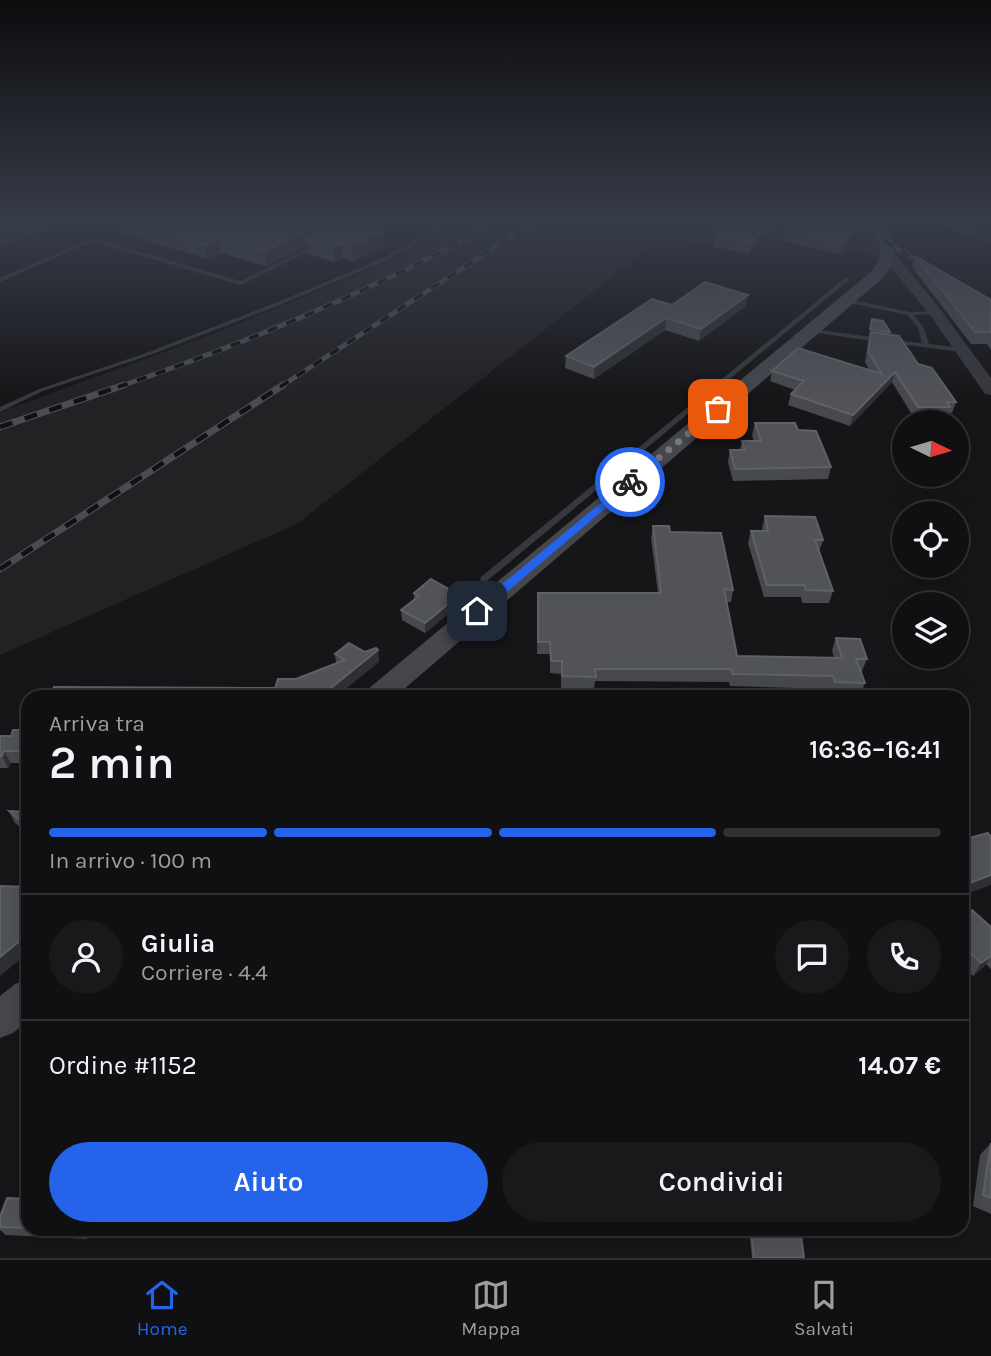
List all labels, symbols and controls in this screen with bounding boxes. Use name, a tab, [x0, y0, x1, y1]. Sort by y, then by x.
pin	[688, 379, 748, 439]
icon: bag	[699, 390, 737, 428]
north arrow	[892, 410, 970, 486]
map controls	[892, 410, 969, 669]
courier	[595, 447, 665, 517]
icon: bike	[611, 463, 649, 501]
button: locate	[892, 501, 969, 578]
pin	[447, 581, 507, 641]
icon: home	[458, 592, 496, 630]
button: layers	[892, 592, 969, 669]
text: Arriva tra	[49, 710, 145, 737]
text: 16:36–16:41	[809, 734, 941, 765]
text: 2 min	[49, 736, 175, 790]
text: In arrivo · 100 m	[49, 847, 212, 874]
button: person	[49, 920, 123, 994]
button: chat	[775, 920, 849, 994]
button: phone	[867, 920, 941, 994]
text: Giulia	[141, 928, 215, 959]
text: Corriere · 4.4	[141, 959, 268, 986]
text: Ordine #1152	[49, 1050, 197, 1081]
text: 14.07 €	[858, 1050, 941, 1081]
button: Aiuto	[49, 1142, 488, 1222]
button: Condividi	[502, 1142, 941, 1222]
tab: Home	[137, 1276, 187, 1340]
tab: Mappa	[461, 1276, 520, 1340]
tab: Salvati	[794, 1276, 854, 1340]

